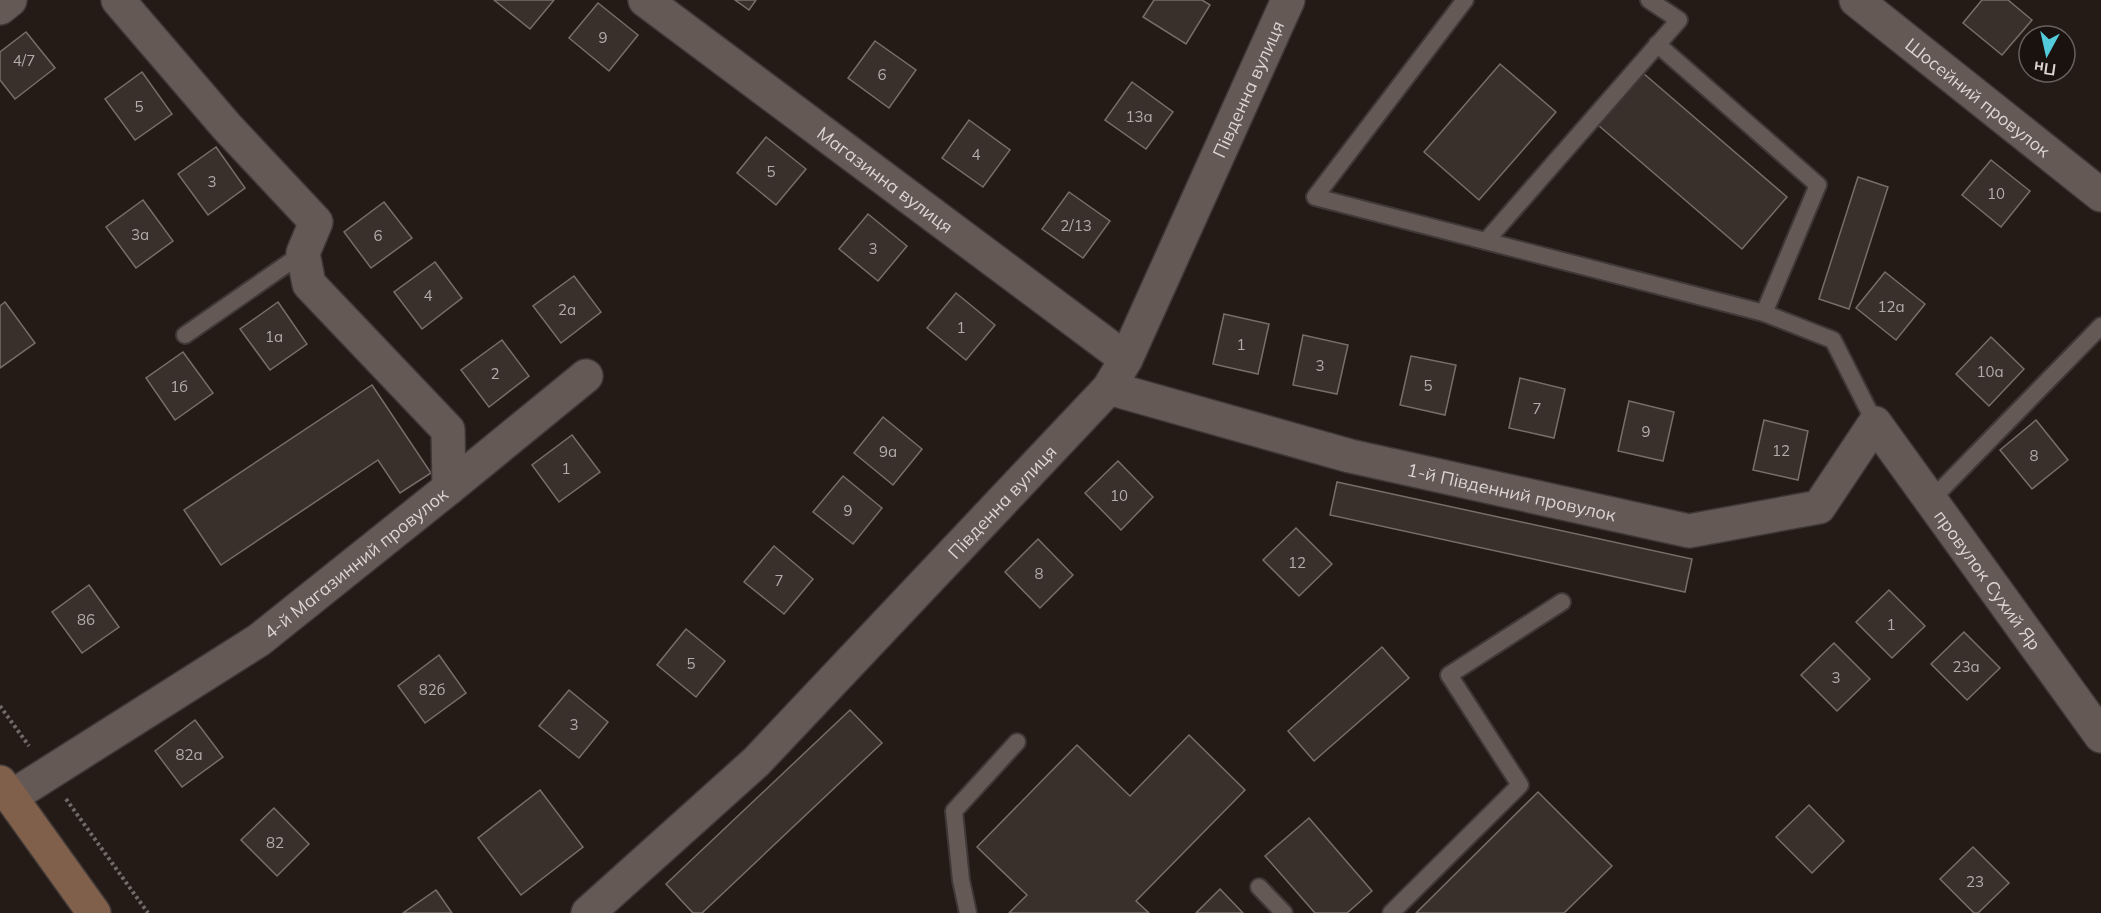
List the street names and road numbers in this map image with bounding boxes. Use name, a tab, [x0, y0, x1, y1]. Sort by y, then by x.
street label: Південна вулиця	[1207, 17, 1289, 161]
street label: Шосейний провулок	[1901, 32, 2055, 162]
street label: Магазинна вулиця	[813, 121, 958, 238]
street label: Південна вулиця	[943, 440, 1061, 563]
street label: 1-й Південний провулок	[1405, 458, 1619, 526]
street label: 4-й Магазинний провулок	[259, 482, 452, 643]
street label: провулок Сухий Яр	[1930, 505, 2047, 654]

